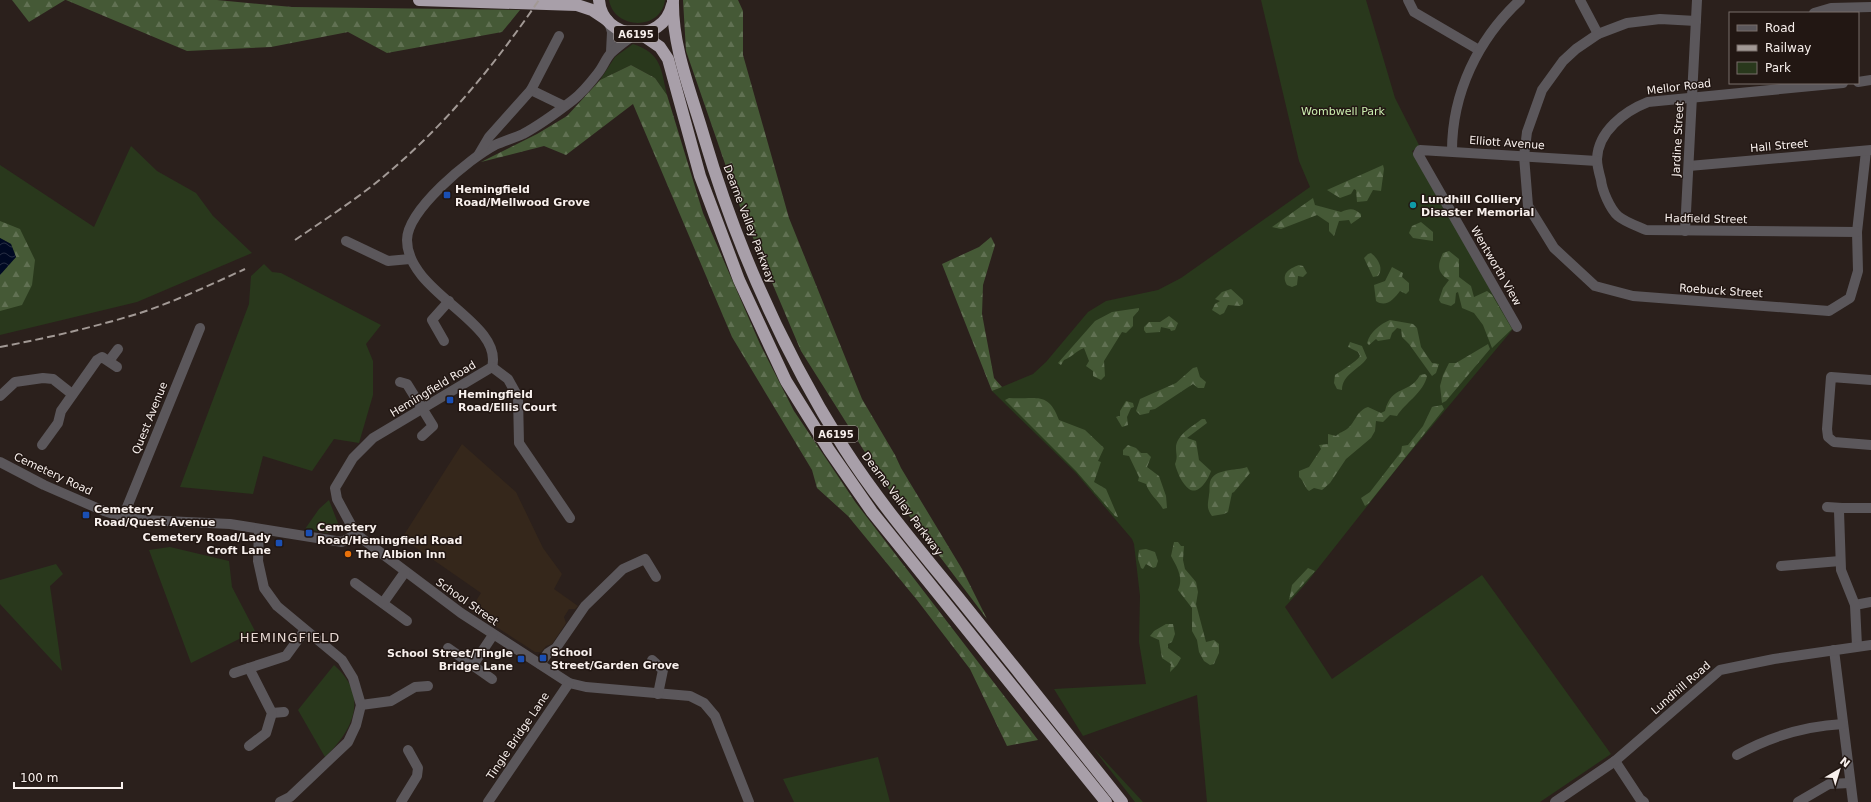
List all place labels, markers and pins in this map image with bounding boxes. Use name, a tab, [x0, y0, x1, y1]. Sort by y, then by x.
place label: Hemingfield Road/Mellwood Grove	[455, 183, 590, 209]
marker: Hemingfield Road/Mellwood Grove	[442, 190, 452, 200]
place label: Lundhill Colliery Disaster Memorial	[1421, 193, 1534, 219]
marker: Lundhill Colliery Disaster Memorial	[1408, 200, 1418, 210]
place label: Hemingfield Road/Ellis Court	[458, 388, 557, 414]
marker: Hemingfield Road/Ellis Court	[445, 395, 455, 405]
place label: Cemetery Road/Quest Avenue	[94, 503, 216, 529]
marker: Cemetery Road/Quest Avenue	[81, 510, 91, 520]
place label: Cemetery Road/Hemingfield Road	[317, 521, 462, 547]
marker: Cemetery Road/Hemingfield Road	[304, 528, 314, 538]
place label: Cemetery Road/Lady Croft Lane	[143, 531, 271, 557]
marker: Cemetery Road/Lady Croft Lane	[274, 538, 284, 548]
place label: The Albion Inn	[356, 548, 446, 561]
marker: The Albion Inn	[343, 549, 353, 559]
place label: School Street/Garden Grove	[551, 646, 679, 672]
place label: School Street/Tingle Bridge Lane	[387, 647, 513, 673]
marker: School Street/Garden Grove	[538, 653, 548, 663]
marker: School Street/Tingle Bridge Lane	[516, 654, 526, 664]

